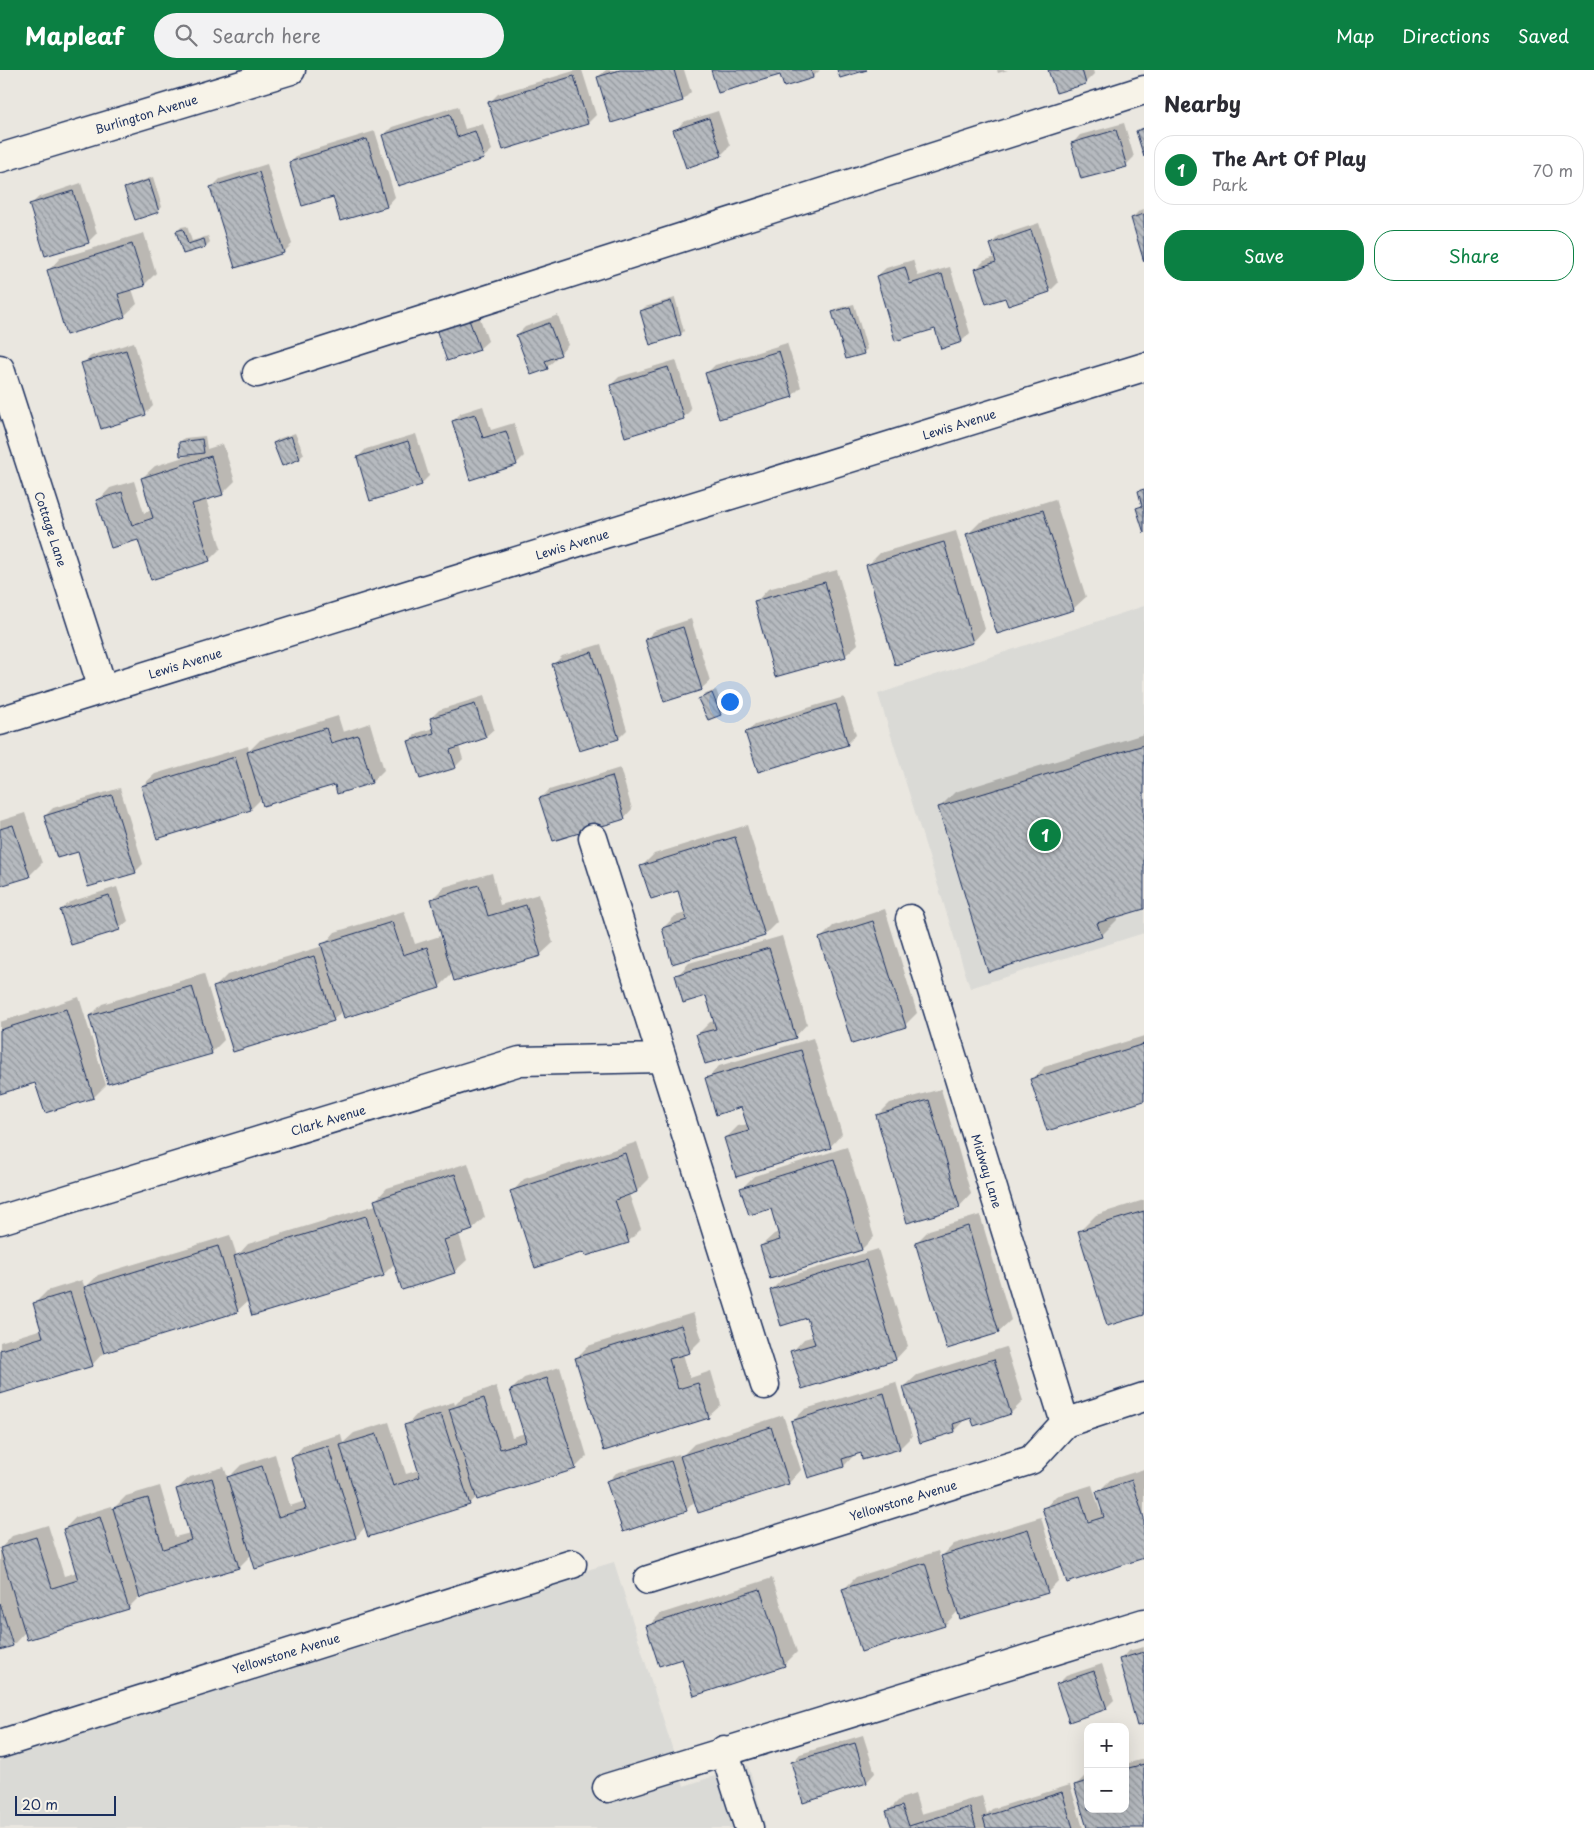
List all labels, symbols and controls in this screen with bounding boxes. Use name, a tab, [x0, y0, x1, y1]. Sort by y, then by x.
search box	[154, 13, 504, 58]
text: Mapleaf	[25, 17, 124, 53]
icon: search	[172, 21, 200, 49]
text: Search here	[212, 21, 321, 49]
text: Map	[1336, 22, 1374, 49]
text: Directions	[1402, 22, 1490, 49]
text: Saved	[1518, 22, 1569, 49]
text: Nearby	[1164, 87, 1241, 119]
street label: Burlington Avenue	[92, 90, 200, 138]
text: The Art Of Play	[1212, 144, 1366, 172]
text: 1	[1177, 158, 1185, 182]
text: 70 m	[1533, 158, 1573, 182]
text: Park	[1212, 172, 1248, 196]
button: Save	[1164, 230, 1364, 281]
button: Share	[1374, 230, 1574, 281]
street label: Lewis Avenue	[920, 404, 998, 444]
street label: Cottage Lane	[30, 489, 72, 569]
street label: Lewis Avenue	[533, 524, 611, 564]
street label: Lewis Avenue	[146, 643, 224, 683]
your location	[717, 689, 743, 715]
pin: 1	[1029, 816, 1061, 854]
street label: Clark Avenue	[288, 1100, 368, 1140]
street label: Midway Lane	[967, 1132, 1007, 1210]
street label: Yellowstone Avenue	[847, 1475, 959, 1525]
street label: Yellowstone Avenue	[230, 1628, 342, 1678]
map controls	[1084, 1723, 1129, 1813]
button: +	[1084, 1723, 1129, 1768]
button: −	[1084, 1768, 1129, 1813]
scale bar	[15, 1793, 116, 1816]
text: 20 m	[22, 1794, 58, 1815]

